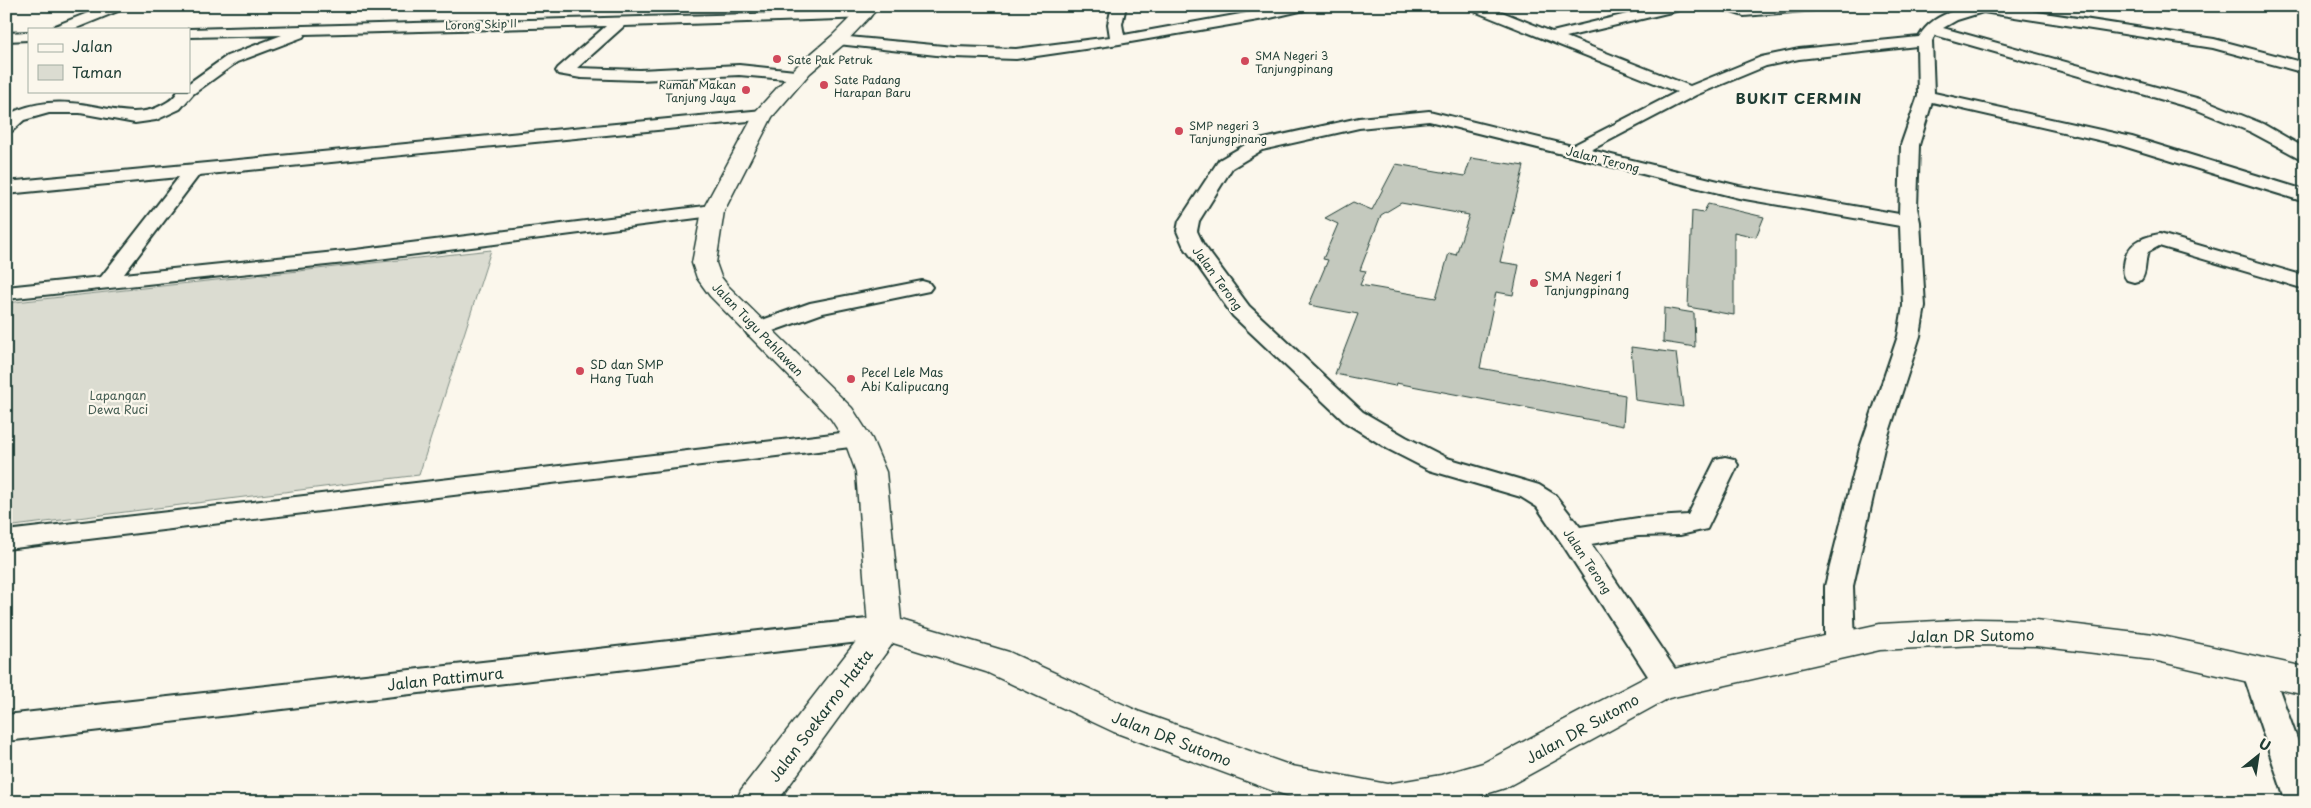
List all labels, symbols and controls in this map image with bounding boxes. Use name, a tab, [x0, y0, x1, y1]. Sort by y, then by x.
street label: Lorong Skip II	[445, 14, 517, 34]
legend	[28, 28, 190, 92]
text: Jalan	[72, 34, 113, 57]
place label: SMA Negeri 3 Tanjungpinang	[1255, 47, 1333, 77]
place label: Sate Pak Petruk	[787, 51, 873, 68]
marker: Sate Pak Petruk	[771, 53, 783, 65]
marker: SMA Negeri 3 Tanjungpinang	[1239, 55, 1251, 67]
text: Taman	[72, 60, 122, 83]
place label: Sate Padang Harapan Baru	[834, 71, 911, 101]
place label: Rumah Makan Tanjung Jaya	[658, 76, 736, 106]
marker: Sate Padang Harapan Baru	[818, 79, 830, 91]
marker: Rumah Makan Tanjung Jaya	[740, 84, 752, 96]
district label: BUKIT CERMIN	[1736, 86, 1862, 109]
place label: SMP negeri 3 Tanjungpinang	[1189, 117, 1267, 147]
marker: SMP negeri 3 Tanjungpinang	[1173, 125, 1185, 137]
street label: Jalan Terong	[1564, 141, 1642, 177]
street label: Jalan Terong	[1189, 242, 1247, 314]
place label: SMA Negeri 1 Tanjungpinang	[1544, 267, 1629, 299]
marker: SMA Negeri 1 Tanjungpinang	[1528, 277, 1540, 289]
street label: Jalan Tugu Pahlawan	[708, 278, 808, 380]
place label: SD dan SMP Hang Tuah	[590, 355, 664, 387]
place label: Pecel Lele Mas Abi Kalipucang	[861, 363, 949, 395]
marker: SD dan SMP Hang Tuah	[574, 365, 586, 377]
marker: Pecel Lele Mas Abi Kalipucang	[845, 373, 857, 385]
park label: Lapangan Dewa Ruci	[88, 386, 148, 418]
street label: Jalan Terong	[1559, 525, 1617, 597]
street label: Jalan DR Sutomo	[1908, 622, 2034, 648]
street label: Jalan Soekarno Hatta	[762, 643, 878, 786]
street label: Jalan Pattimura	[386, 660, 504, 696]
street label: Jalan DR Sutomo	[1521, 687, 1643, 769]
street label: Jalan DR Sutomo	[1109, 705, 1235, 771]
north arrow	[2234, 730, 2284, 780]
text: U	[2255, 733, 2275, 756]

